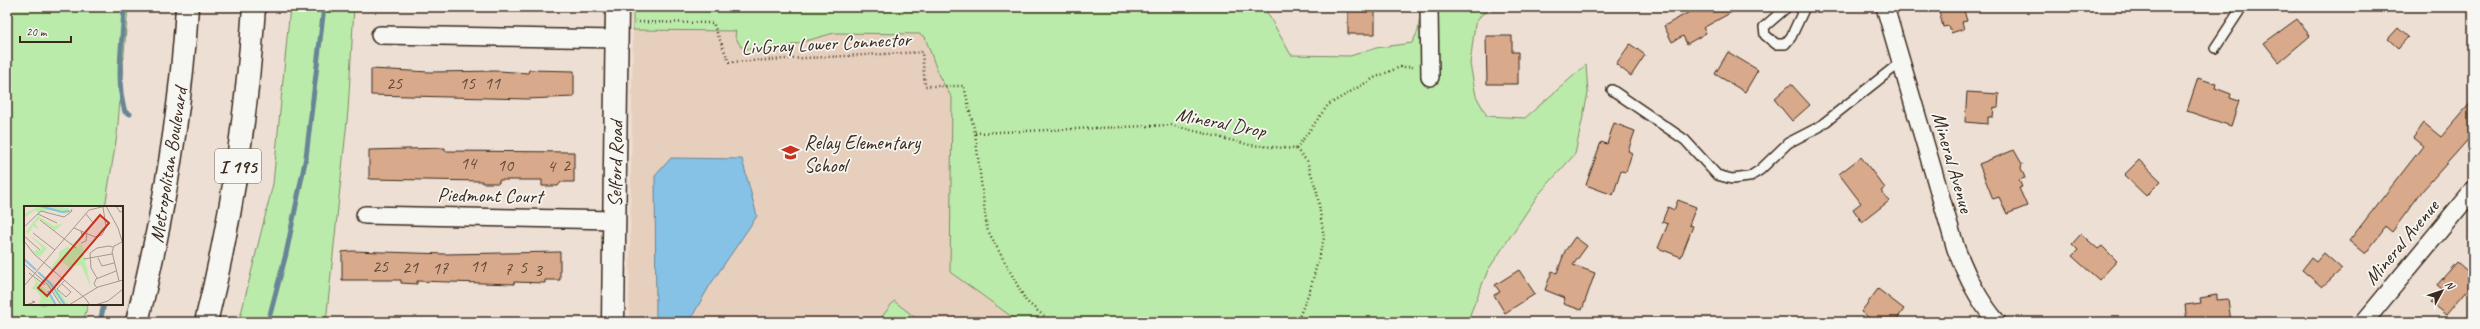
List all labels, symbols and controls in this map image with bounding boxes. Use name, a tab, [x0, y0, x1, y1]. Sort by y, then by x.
scale bar	[20, 18, 71, 44]
text: 20 m	[26, 24, 48, 40]
street label: LivGray Lower Connector	[741, 26, 913, 60]
house number: 25	[386, 72, 403, 94]
house number: 15	[459, 72, 476, 94]
house number: 11	[484, 72, 501, 94]
street label: Metropolitan Boulevard	[144, 83, 194, 244]
street label: Mineral Drop	[1174, 102, 1269, 144]
street label: Mineral Avenue	[1926, 109, 1979, 217]
street label: Selford Road	[602, 117, 629, 207]
place label: Relay Elementary School	[804, 130, 921, 178]
school or university icon: Relay Elementary School	[781, 143, 801, 163]
road number: I 195	[215, 149, 261, 183]
house number: 14	[460, 152, 478, 174]
house number: 10	[497, 154, 515, 176]
house number: 2	[562, 154, 572, 176]
house number: 4	[547, 155, 557, 177]
street label: Piedmont Court	[437, 182, 546, 209]
street label: Mineral Avenue	[2359, 194, 2445, 290]
inset map	[24, 206, 123, 305]
house number: 25	[372, 255, 389, 277]
house number: 11	[470, 255, 487, 277]
house number: 21	[402, 256, 419, 278]
house number: 5	[519, 256, 528, 278]
house number: 17	[432, 257, 449, 279]
house number: 7	[504, 258, 513, 280]
house number: 3	[534, 259, 544, 281]
north arrow	[2422, 271, 2462, 311]
text: N	[2442, 277, 2459, 293]

